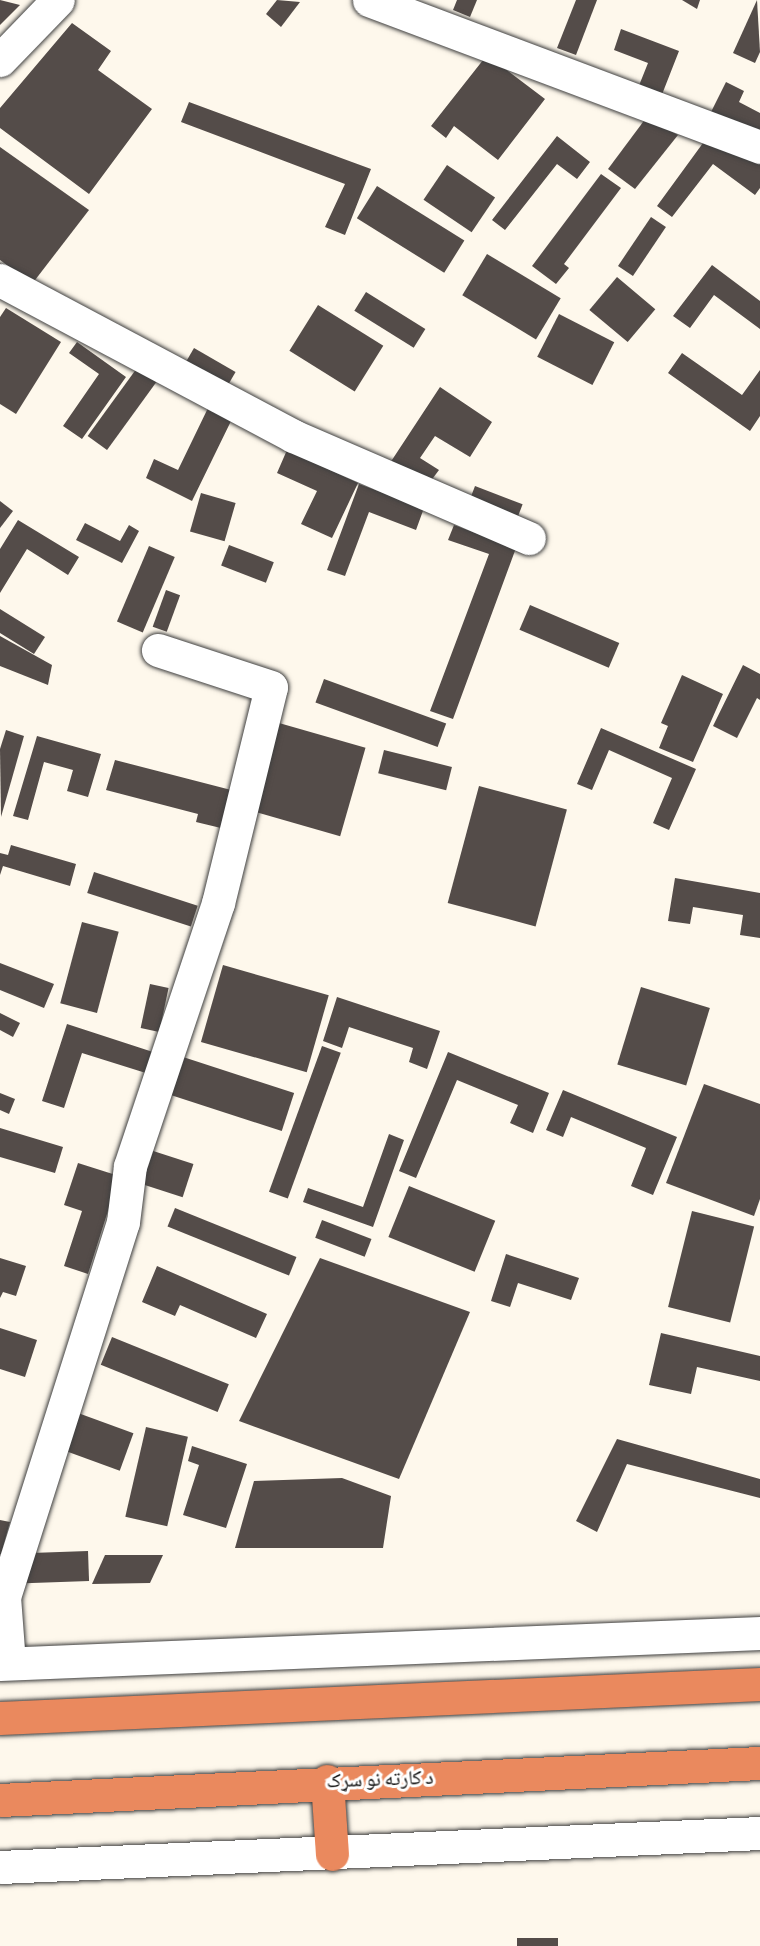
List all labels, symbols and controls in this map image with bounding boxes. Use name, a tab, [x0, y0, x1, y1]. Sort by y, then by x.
street label: د کارته نو سړک	[326, 1765, 434, 1793]

